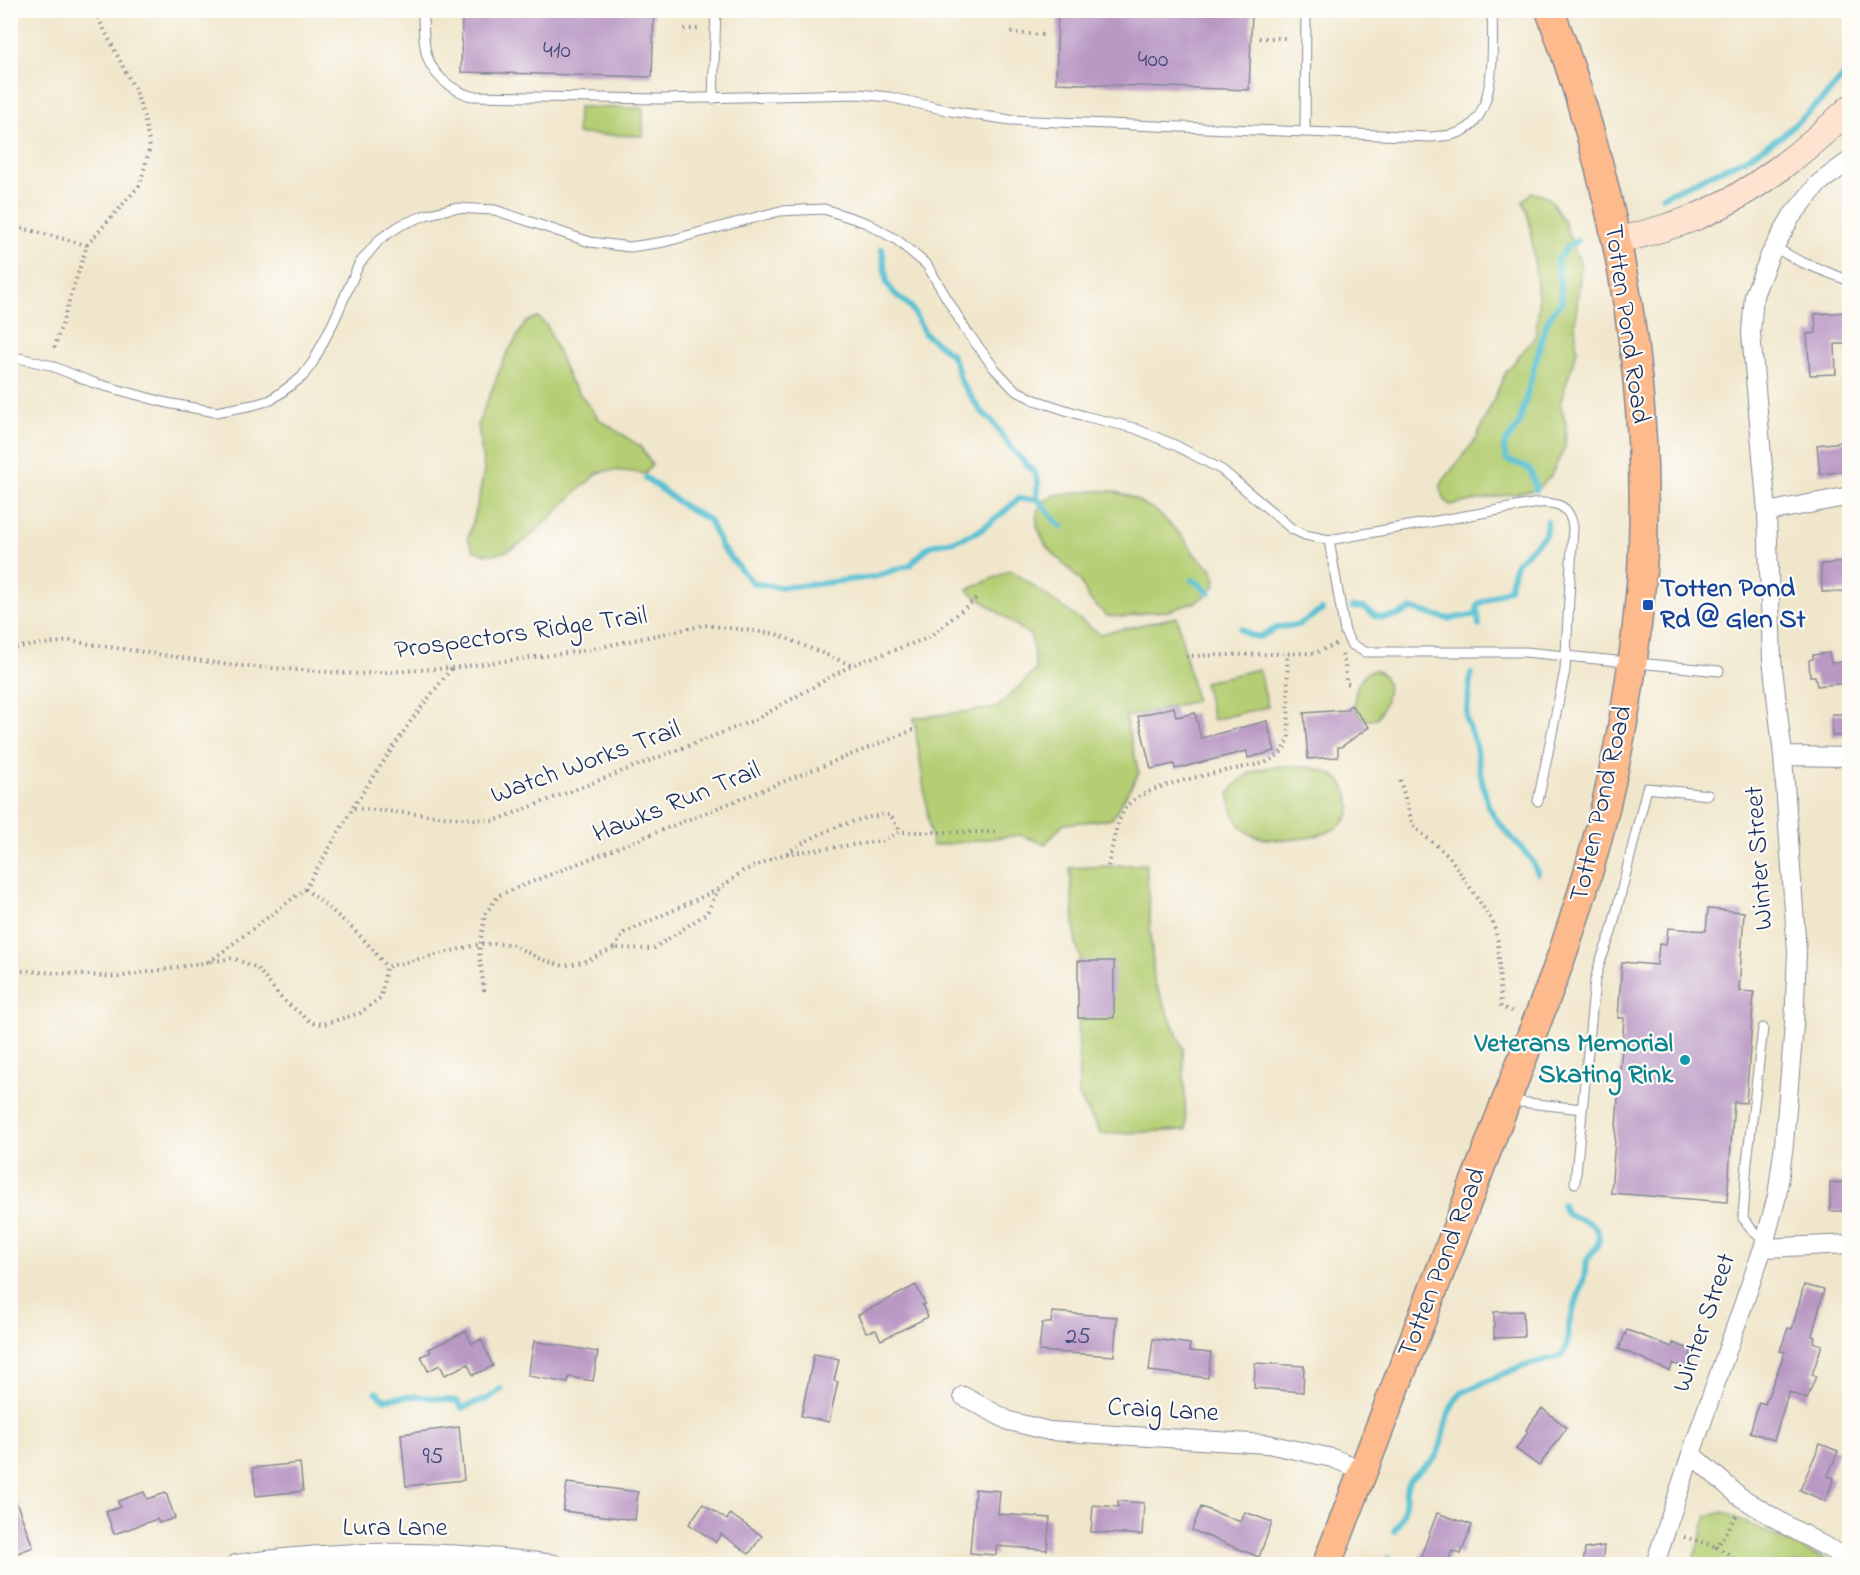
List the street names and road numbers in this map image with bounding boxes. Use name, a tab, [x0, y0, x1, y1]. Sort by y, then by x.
street label: Totten Pond Road	[1593, 222, 1659, 426]
street label: Prospectors Ridge Trail	[392, 597, 650, 671]
street label: Totten Pond Road	[1560, 702, 1644, 906]
street label: Watch Works Trail	[486, 711, 686, 815]
street label: Hawks Run Trail	[587, 752, 767, 854]
street label: Winter Street	[1735, 784, 1785, 932]
street label: Totten Pond Road	[1389, 1162, 1497, 1364]
street label: Winter Street	[1663, 1248, 1747, 1398]
street label: Craig Lane	[1106, 1389, 1221, 1433]
street label: Lura Lane	[342, 1509, 448, 1548]

